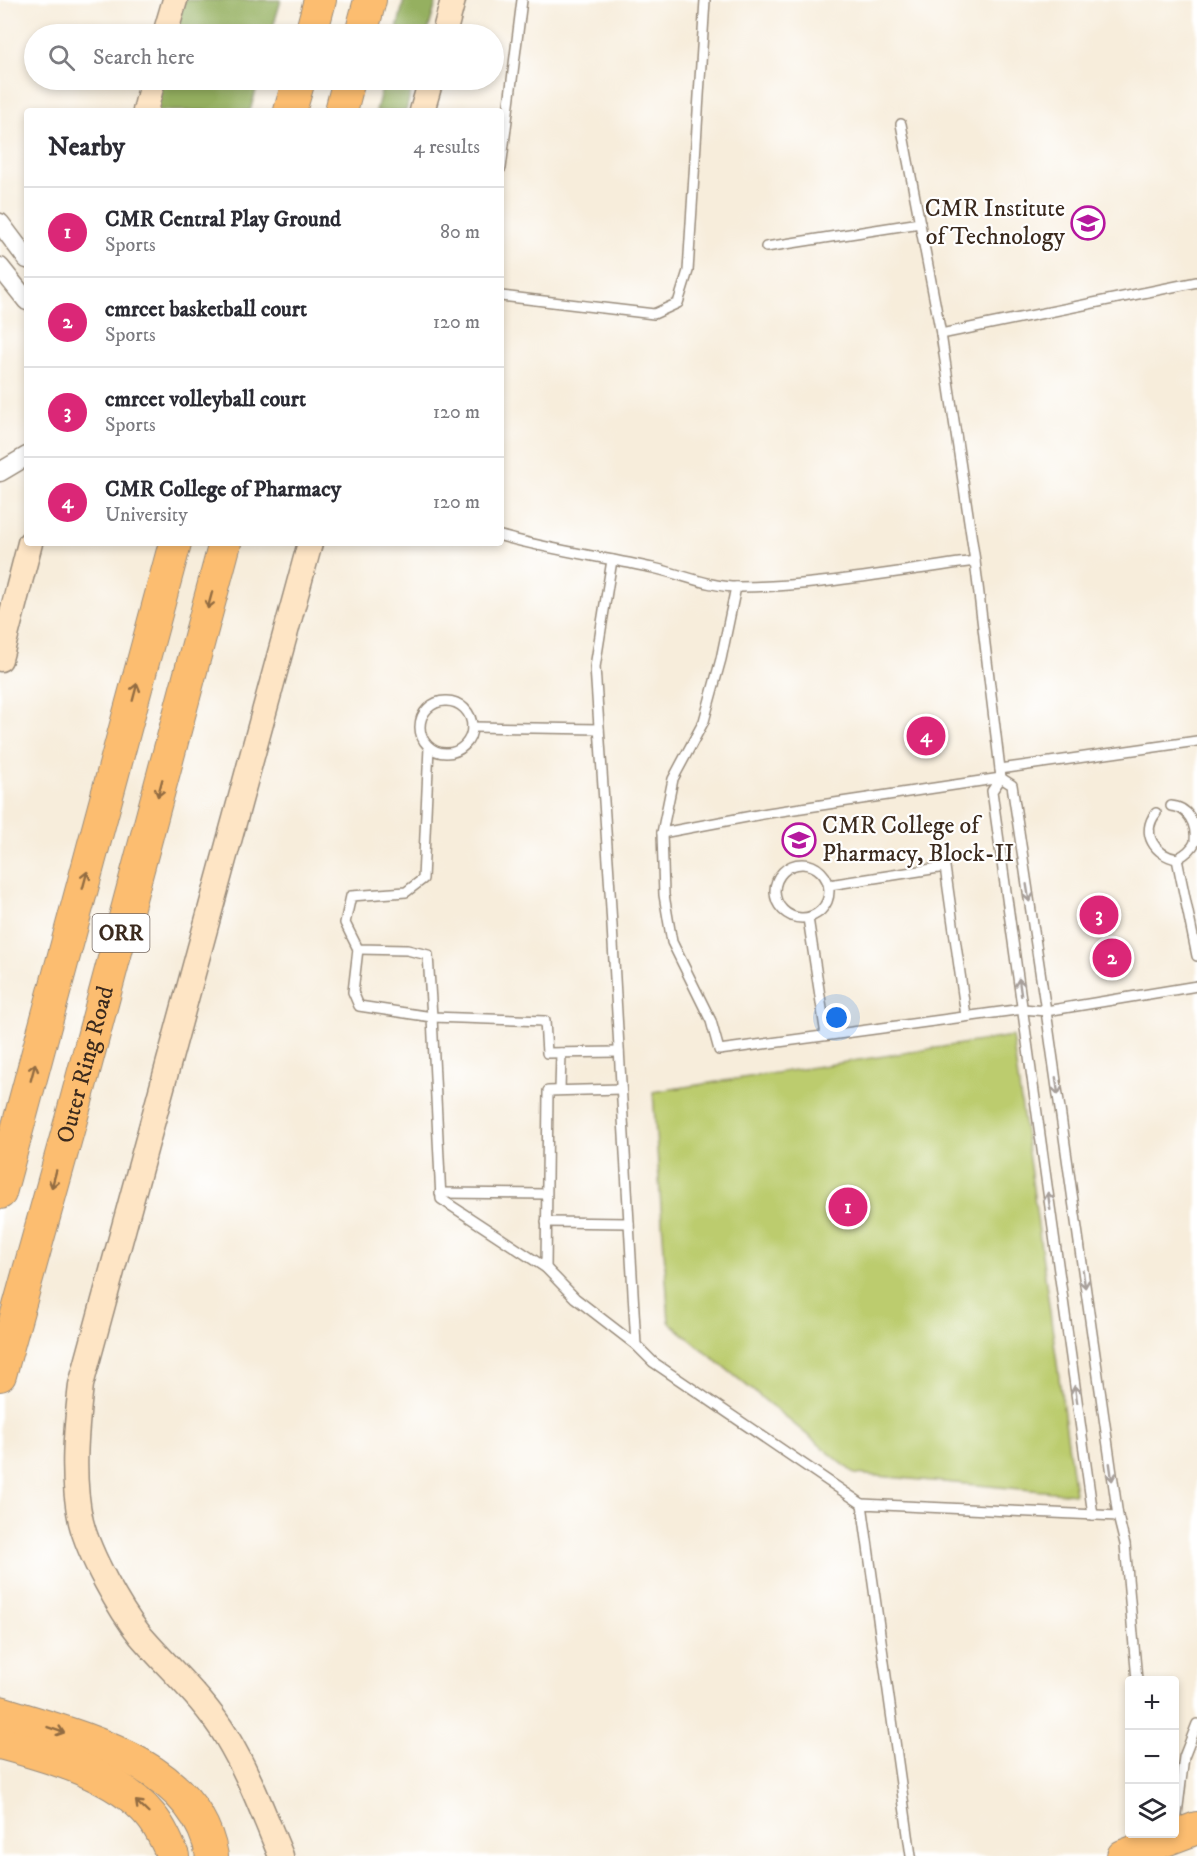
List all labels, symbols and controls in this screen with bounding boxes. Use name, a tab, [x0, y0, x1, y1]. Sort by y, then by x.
search box	[24, 24, 504, 90]
icon: search	[45, 41, 78, 74]
text: Search here	[93, 44, 195, 71]
text: Nearby	[48, 131, 125, 164]
text: 4 results	[413, 135, 480, 160]
place label: CMR Institute of Technology	[925, 194, 1066, 252]
school or university icon: CMR Institute of Technology	[1070, 205, 1106, 241]
text: CMR Central Play Ground	[105, 206, 341, 233]
text: 1	[64, 220, 71, 245]
text: 80 m	[440, 220, 480, 245]
text: Sports	[105, 233, 156, 258]
text: cmrcet basketball court	[105, 296, 307, 323]
text: 2	[63, 310, 72, 335]
text: 120 m	[433, 310, 480, 335]
text: Sports	[105, 323, 156, 348]
text: cmrcet volleyball court	[105, 386, 306, 413]
text: 3	[64, 400, 71, 425]
text: 120 m	[433, 400, 480, 425]
text: Sports	[105, 413, 156, 438]
text: CMR College of Pharmacy	[105, 476, 341, 503]
text: 4	[62, 490, 73, 515]
text: 120 m	[433, 490, 480, 515]
text: University	[105, 503, 188, 528]
one-way arrow	[204, 590, 215, 609]
one-way arrow	[130, 683, 141, 702]
pin: 4	[906, 714, 946, 758]
one-way arrow	[153, 778, 165, 797]
place label: CMR College of Pharmacy, Block-II	[822, 811, 1014, 869]
school or university icon: CMR College of Pharmacy, Block-II	[781, 822, 817, 858]
one-way arrow	[79, 871, 91, 890]
one-way arrow	[1023, 882, 1034, 902]
pin: 3	[1080, 892, 1118, 938]
road number: ORR	[92, 914, 150, 952]
pin: 2	[1092, 936, 1132, 980]
one-way arrow	[1014, 978, 1025, 997]
street label: Outer Ring Road	[50, 983, 121, 1147]
your location	[822, 1003, 851, 1032]
one-way arrow	[28, 1063, 40, 1082]
one-way arrow	[1051, 1075, 1062, 1095]
one-way arrow	[48, 1169, 60, 1188]
pin: 1	[828, 1184, 868, 1230]
one-way arrow	[1044, 1192, 1055, 1211]
one-way arrow	[1078, 1268, 1089, 1288]
one-way arrow	[1070, 1385, 1081, 1405]
one-way arrow	[1106, 1461, 1117, 1481]
map controls	[1125, 1676, 1179, 1838]
button: +	[1125, 1676, 1179, 1730]
one-way arrow	[46, 1725, 65, 1736]
button: −	[1125, 1730, 1179, 1784]
button: layers	[1125, 1784, 1179, 1838]
one-way arrow	[135, 1800, 150, 1814]

